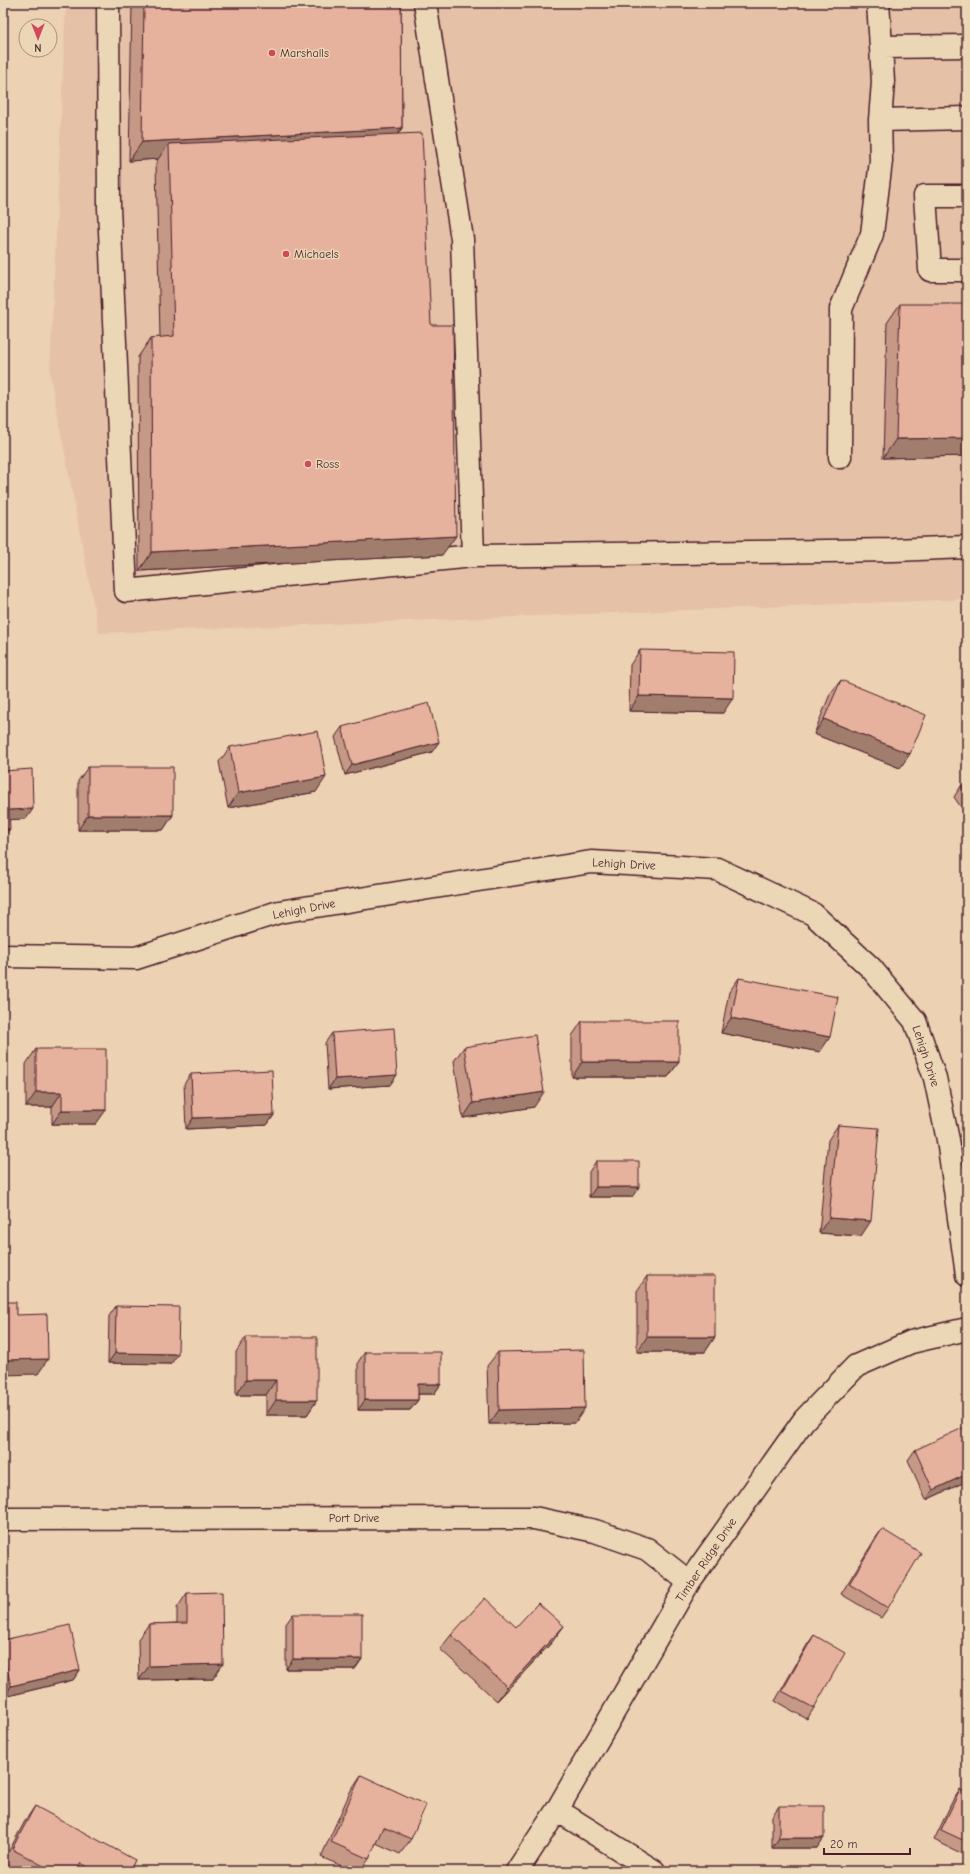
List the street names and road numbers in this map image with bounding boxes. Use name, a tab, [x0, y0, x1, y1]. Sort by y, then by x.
street label: Lehigh Drive	[592, 855, 656, 873]
street label: Lehigh Drive	[271, 896, 337, 922]
street label: Lehigh Drive	[910, 1024, 942, 1088]
street label: Port Drive	[329, 1511, 379, 1525]
street label: Timber Ridge Drive	[673, 1515, 739, 1605]

